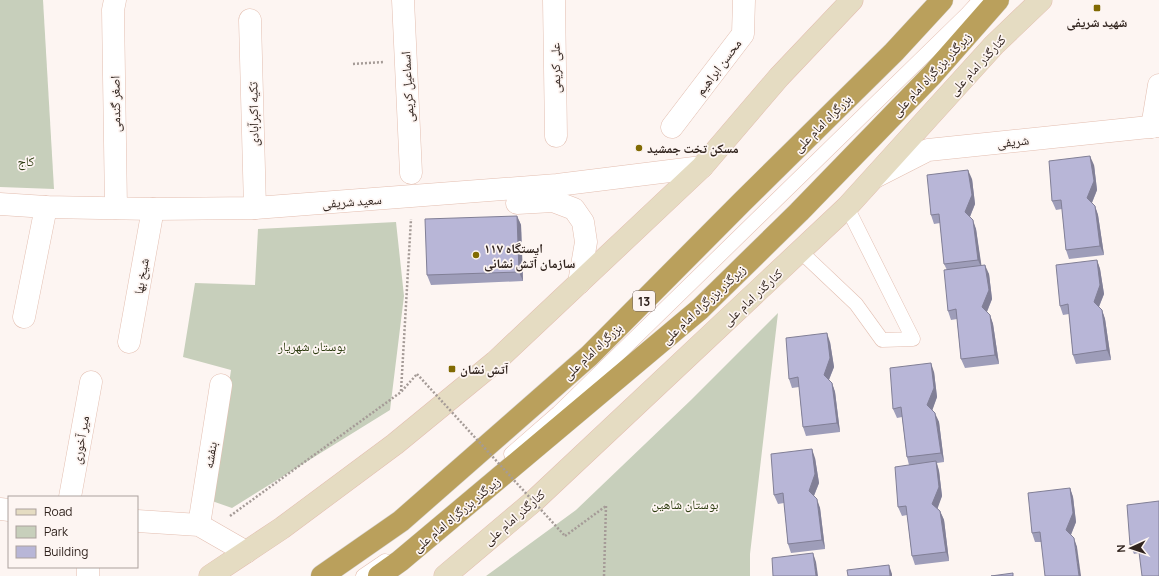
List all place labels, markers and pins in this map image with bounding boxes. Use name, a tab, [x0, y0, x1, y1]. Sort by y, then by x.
marker: شهید شریفی	[1092, 3, 1102, 13]
place label: شهید شریفی	[1067, 13, 1127, 31]
place label: مسکن تخت جمشید	[647, 139, 739, 157]
marker: مسکن تخت جمشید	[634, 143, 644, 153]
place label: ایستگاه ۱۱۷ سازمان آتش نشانی	[484, 239, 575, 272]
marker: ایستگاه ۱۱۷ سازمان آتش نشانی	[471, 250, 481, 260]
place label: آتش نشان	[460, 360, 509, 378]
marker: آتش نشان	[447, 364, 457, 374]

